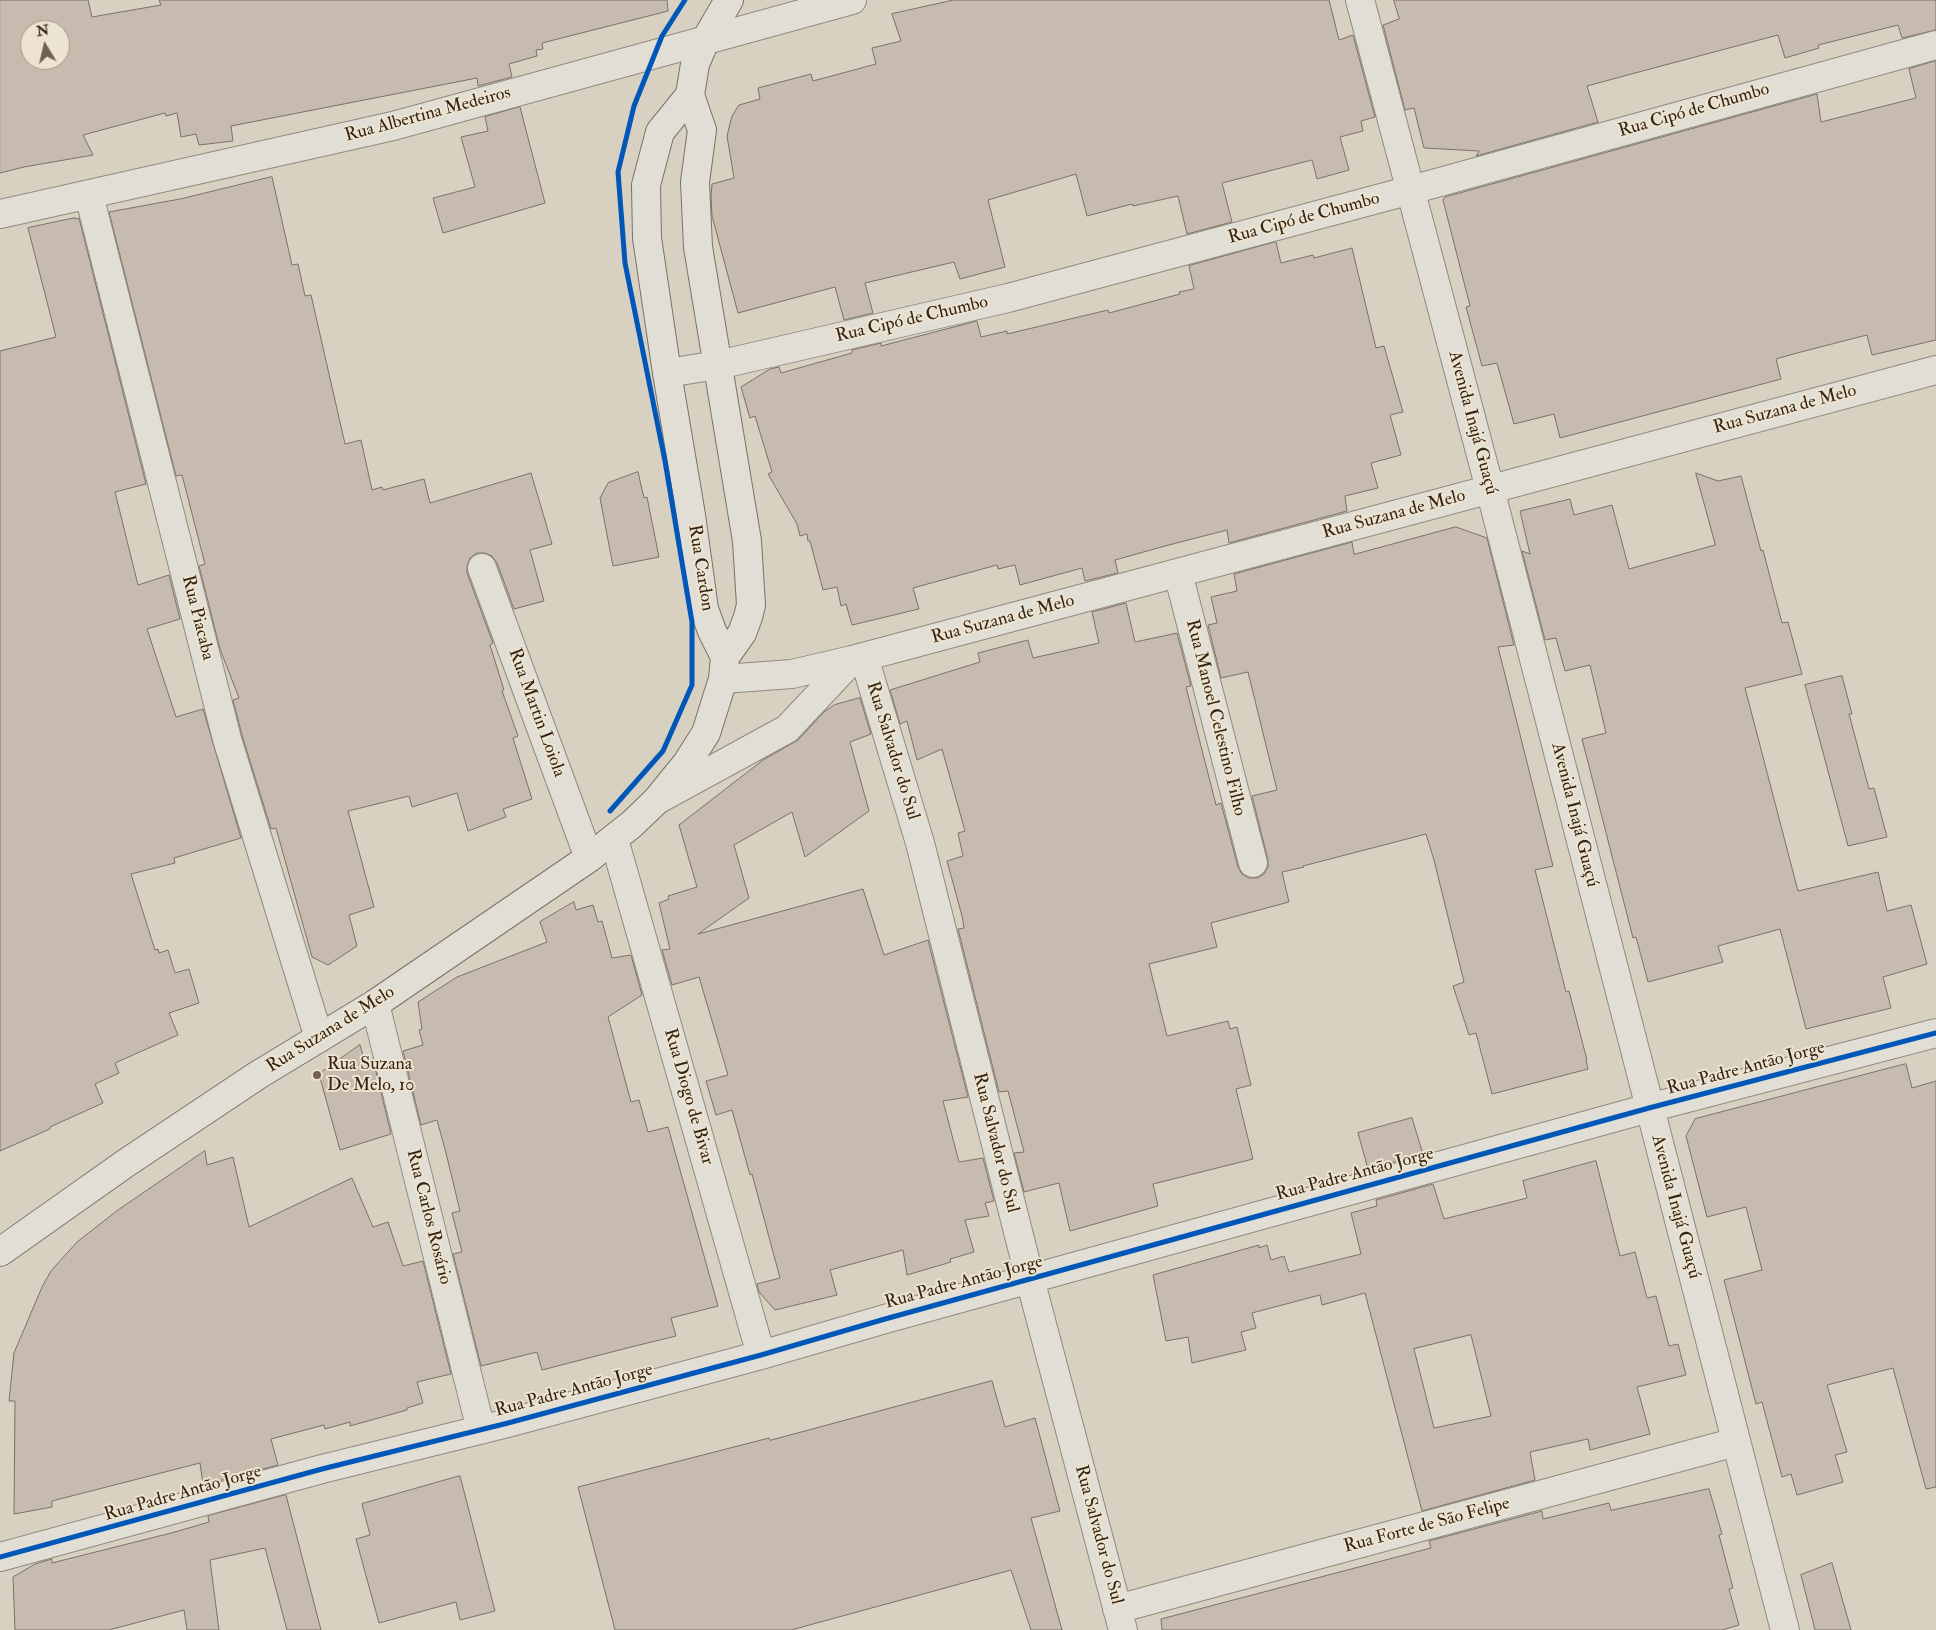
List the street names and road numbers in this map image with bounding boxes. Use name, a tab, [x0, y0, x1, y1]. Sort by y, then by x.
street label: Rua Cipó de Chumbo	[1616, 79, 1772, 143]
street label: Rua Albertina Medeiros	[343, 82, 513, 148]
street label: Rua Cipó de Chumbo	[1226, 188, 1382, 250]
street label: Rua Cipó de Chumbo	[834, 292, 990, 348]
street label: Avenida Inajá Guaçú	[1442, 349, 1502, 497]
street label: Rua Suzana de Melo	[1711, 381, 1859, 439]
street label: Rua Suzana de Melo	[1320, 486, 1468, 544]
street label: Rua Cardon	[683, 523, 717, 613]
street label: Rua Piacaba	[176, 573, 218, 663]
street label: Rua Suzana de Melo	[929, 591, 1077, 649]
street label: Rua Manoel Celestino Filho	[1180, 618, 1250, 818]
street label: Rua Martin Loiola	[503, 646, 569, 780]
street label: Rua Salvador do Sul	[861, 679, 923, 823]
street label: Avenida Inajá Guaçú	[1546, 741, 1602, 889]
street label: Rua Suzana de Melo	[263, 982, 399, 1078]
street label: Rua Diogo de Bivar	[658, 1026, 718, 1168]
street label: Rua Padre Antão Jorge	[1665, 1038, 1827, 1100]
street label: Rua Salvador do Sul	[967, 1071, 1023, 1215]
street label: Avenida Inajá Guaçú	[1645, 1133, 1705, 1281]
street label: Rua Padre Antão Jorge	[1274, 1144, 1436, 1206]
street label: Rua Carlos Rosário	[401, 1147, 455, 1287]
street label: Rua Padre Antão Jorge	[883, 1252, 1045, 1314]
street label: Rua Padre Antão Jorge	[493, 1360, 655, 1422]
street label: Rua Padre Antão Jorge	[102, 1461, 264, 1527]
street label: Rua Salvador do Sul	[1069, 1463, 1127, 1607]
street label: Rua Forte de São Felipe	[1342, 1493, 1512, 1559]

